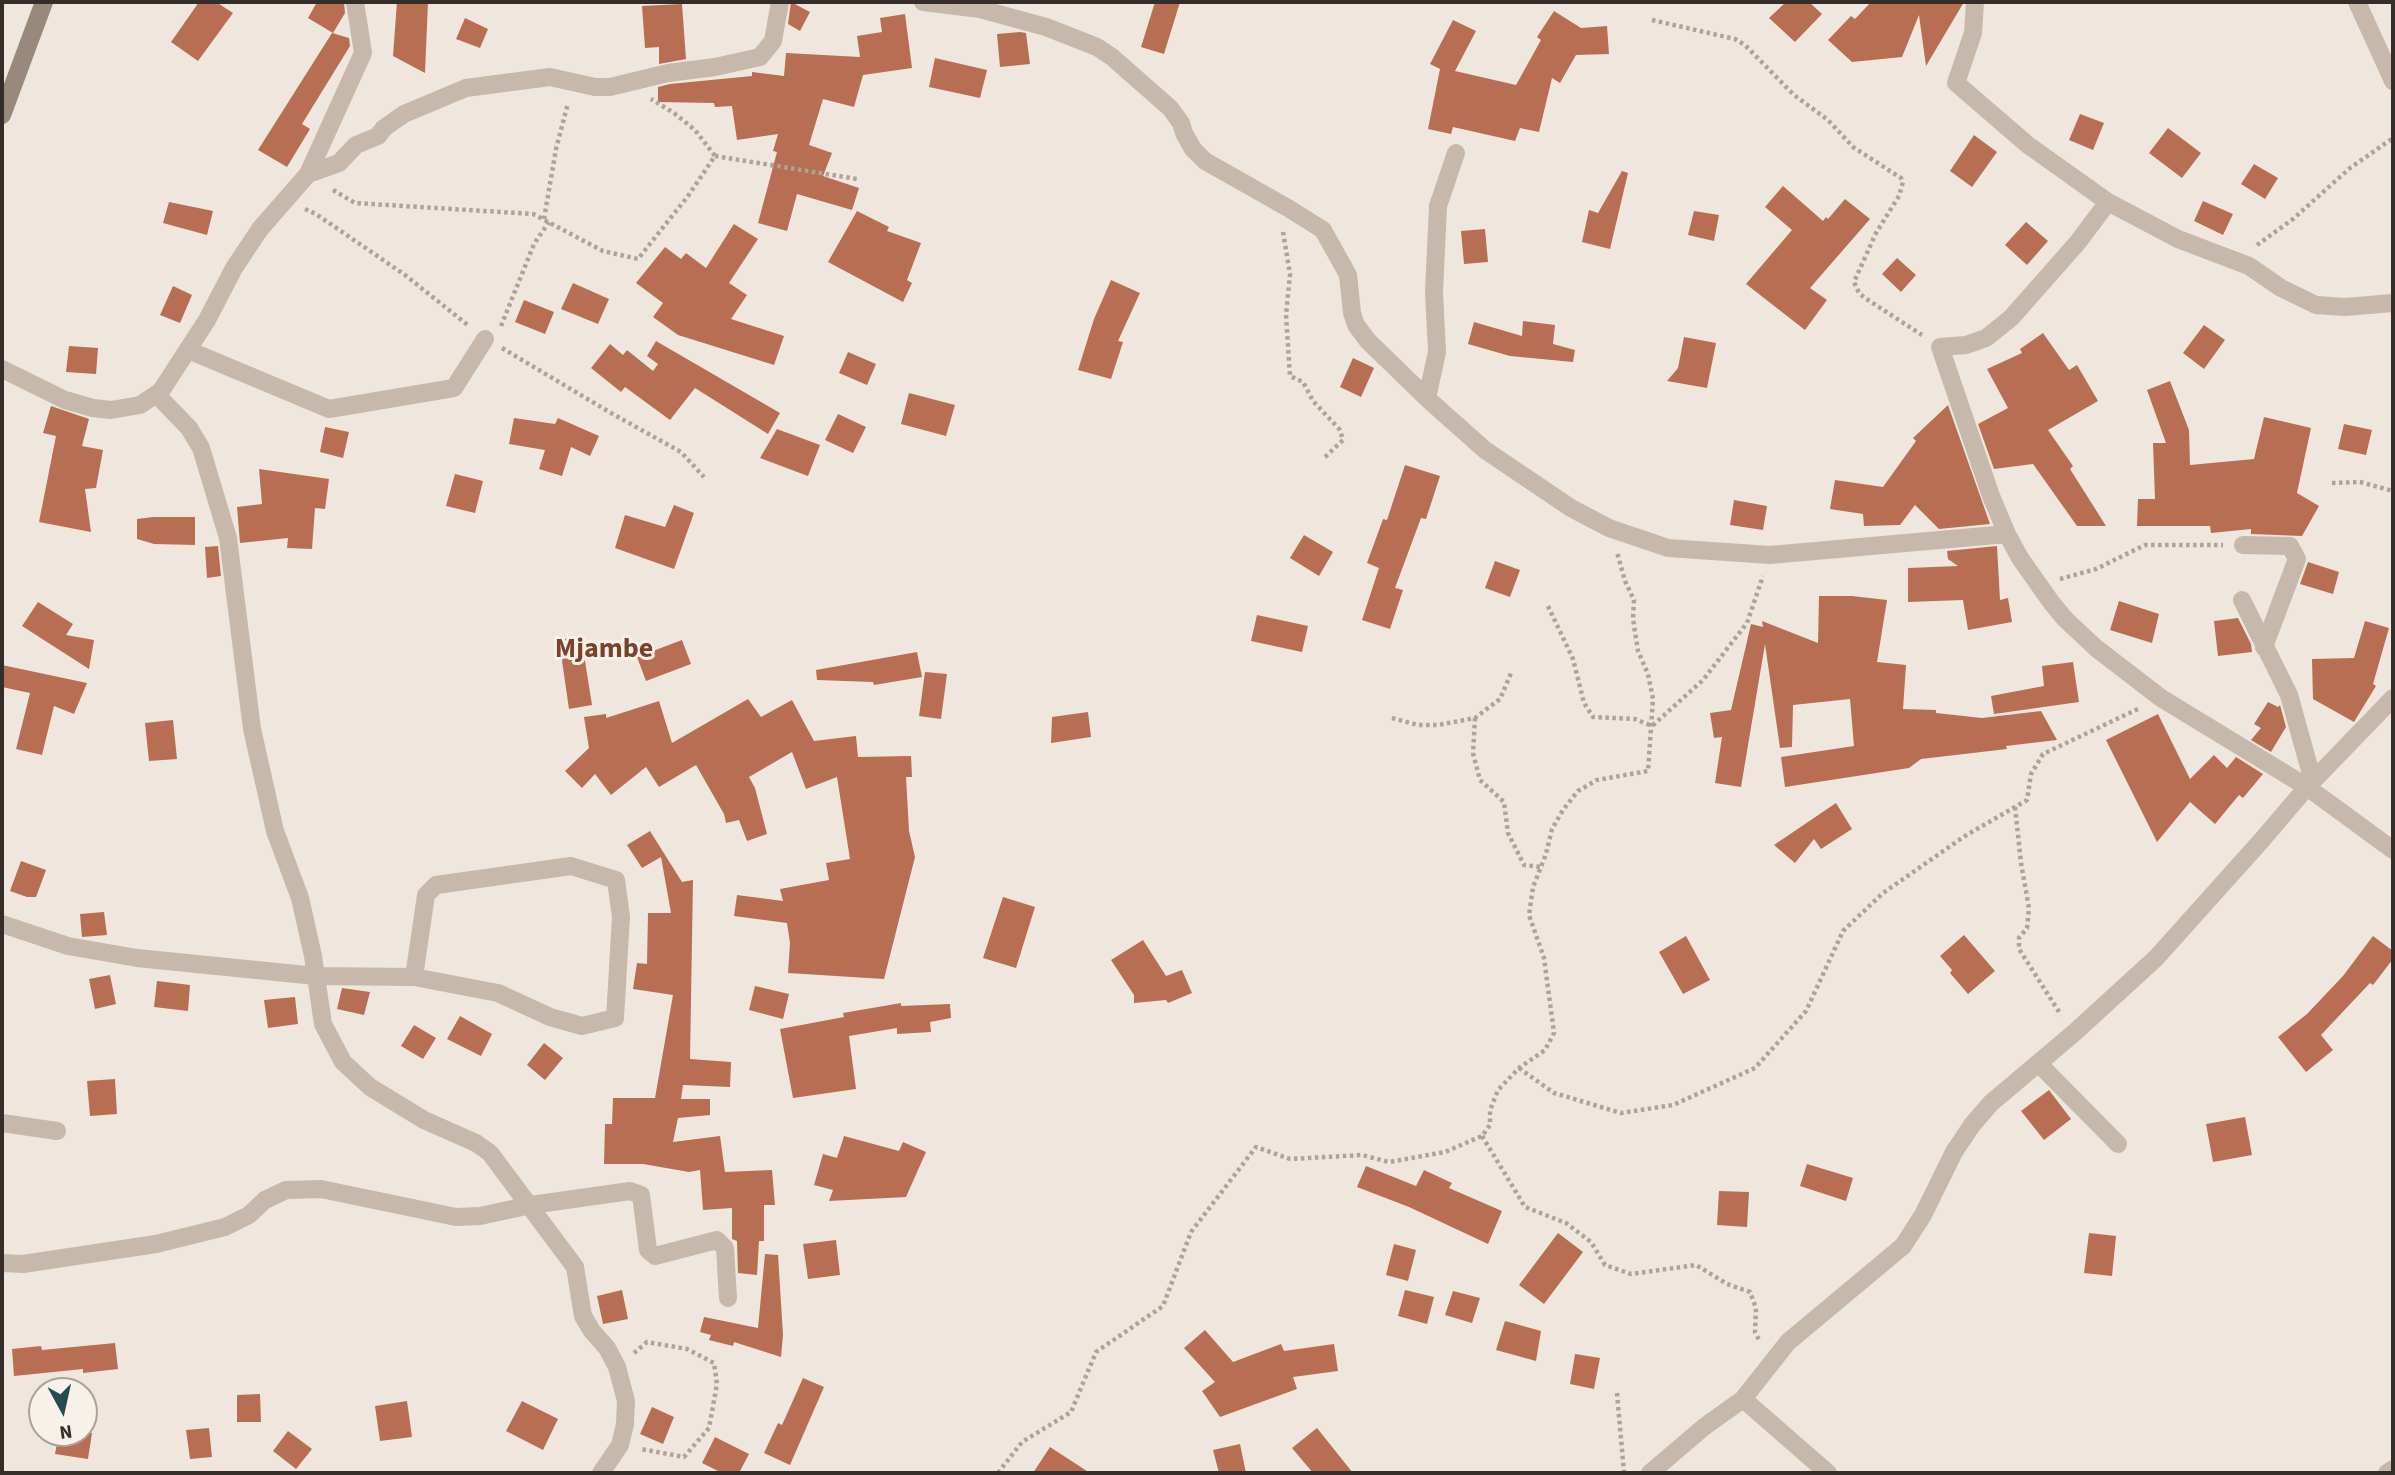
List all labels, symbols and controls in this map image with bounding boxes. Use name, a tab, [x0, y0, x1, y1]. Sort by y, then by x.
district label: Mjambe	[555, 634, 653, 668]
north arrow	[28, 1377, 98, 1447]
text: N	[58, 1417, 74, 1446]

